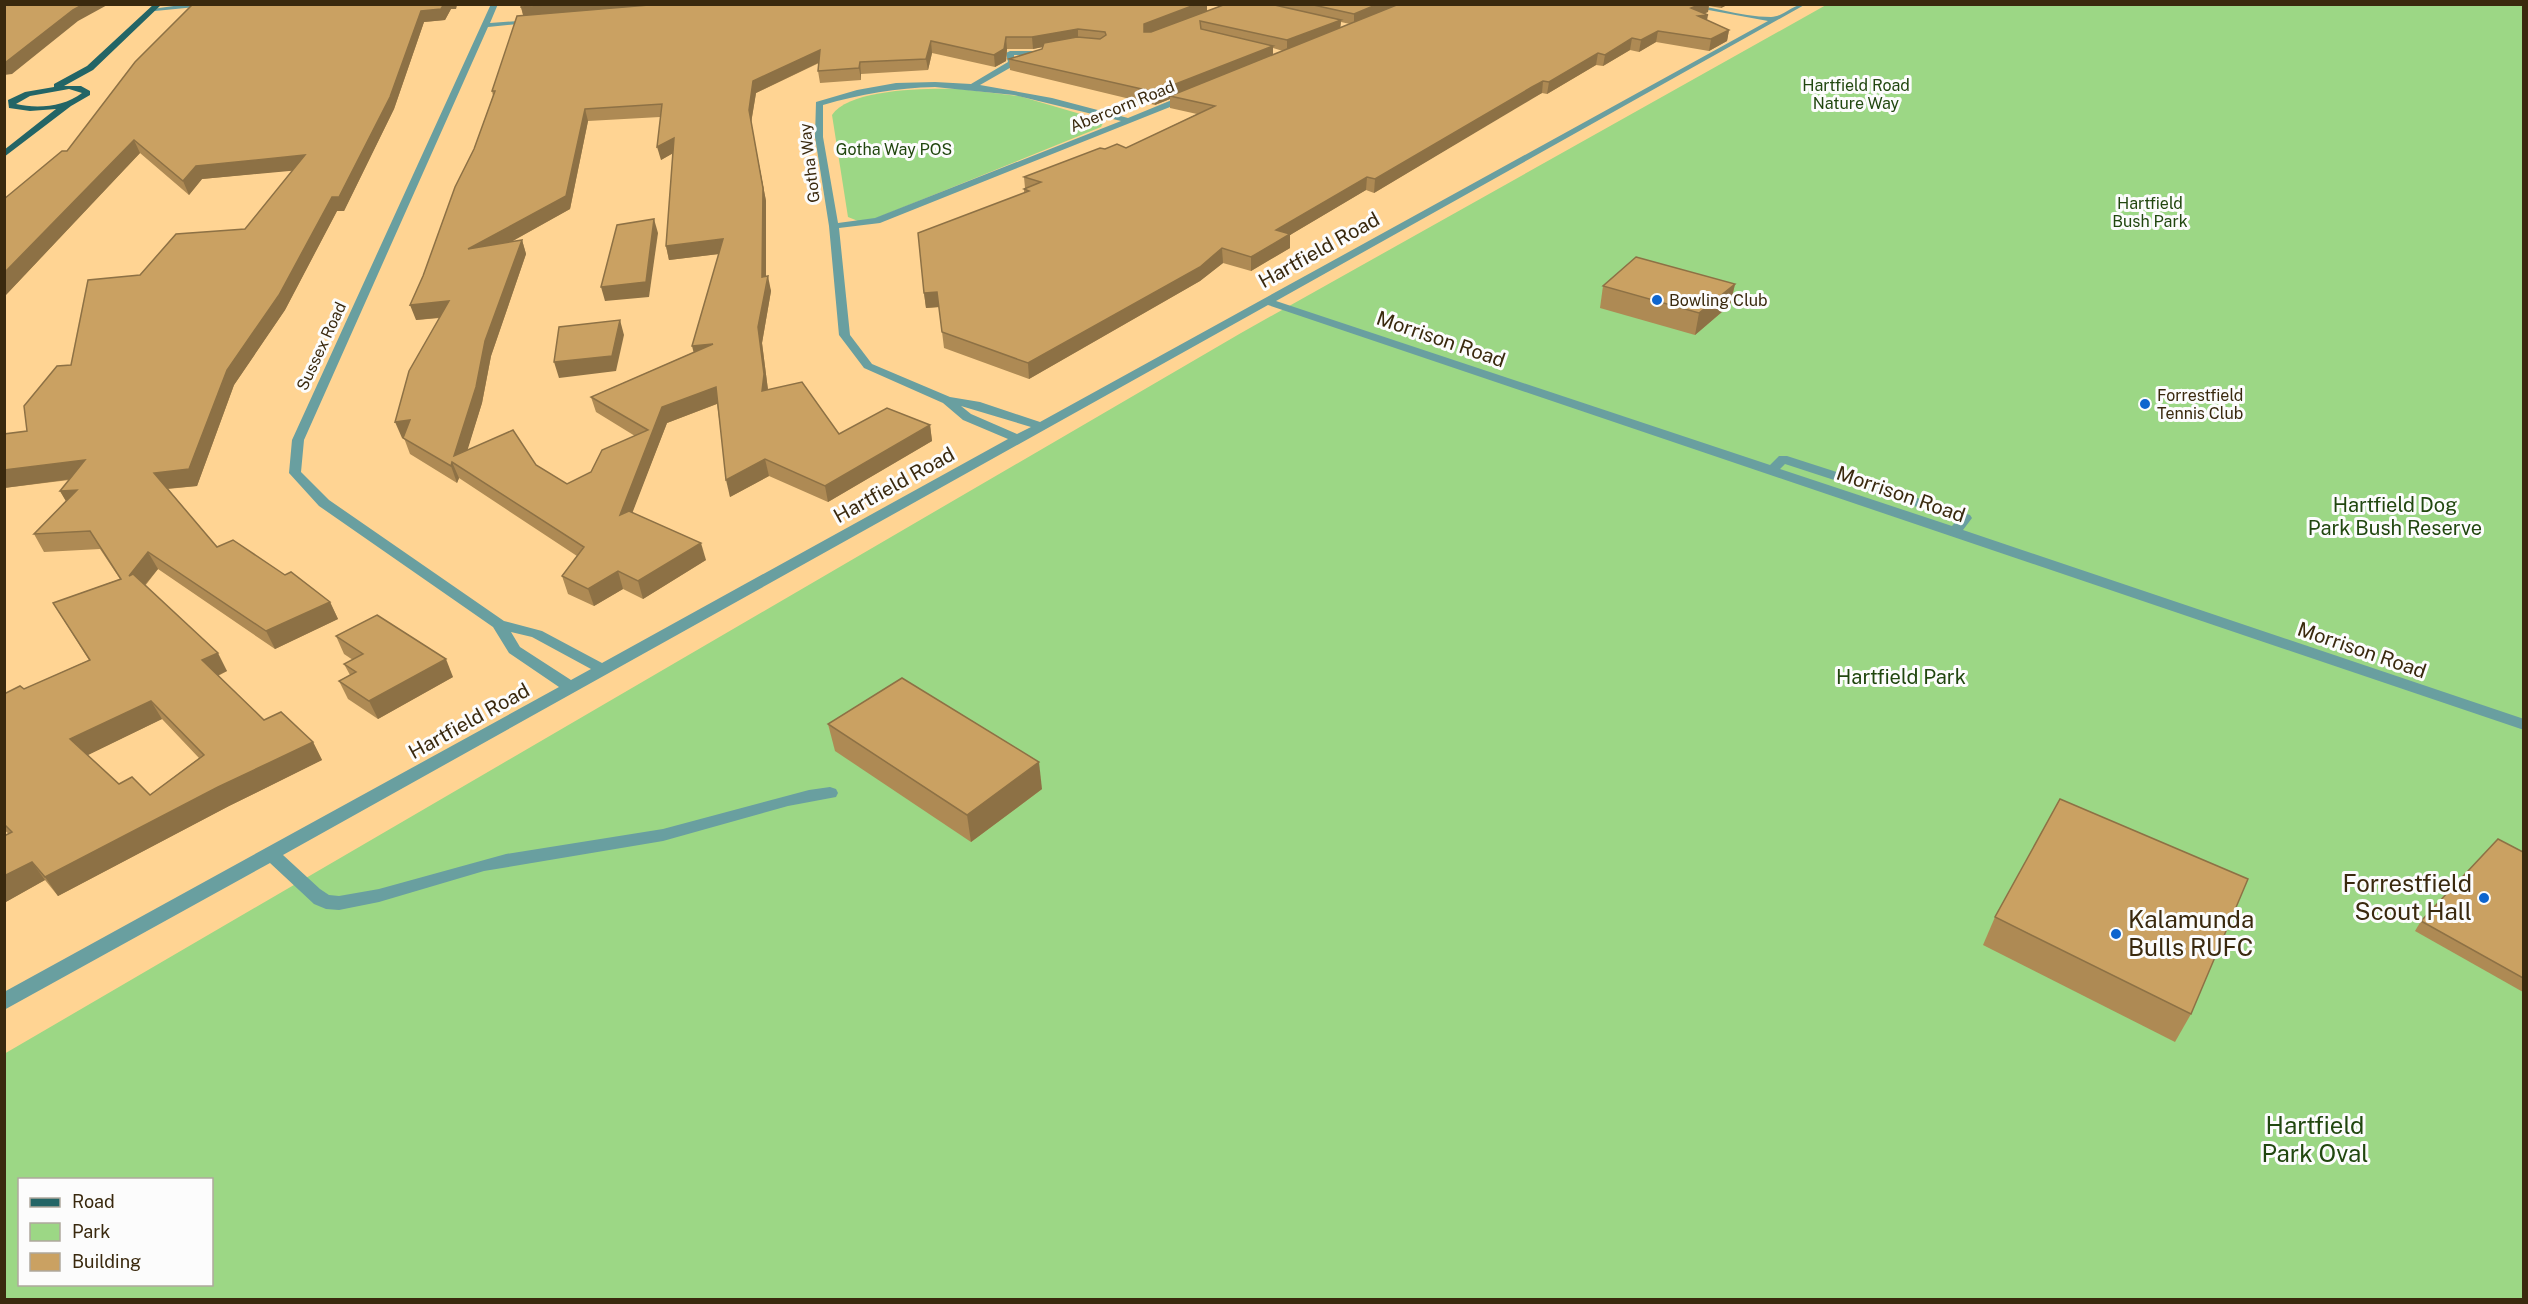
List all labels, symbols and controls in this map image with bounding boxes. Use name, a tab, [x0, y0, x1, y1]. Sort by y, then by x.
park label: Hartfield Road Nature Way	[1802, 76, 1910, 113]
street label: Abercorn Road	[1067, 77, 1177, 136]
street label: Gotha Way	[795, 122, 824, 204]
park label: Gotha Way POS	[836, 140, 952, 159]
park label: Hartfield Bush Park	[2112, 194, 2188, 231]
street label: Hartfield Road	[1254, 207, 1384, 293]
place label: Bowling Club	[1669, 291, 1768, 310]
marker: Bowling Club	[1650, 293, 1664, 307]
street label: Sussex Road	[293, 299, 350, 393]
street label: Morrison Road	[1373, 306, 1509, 372]
place label: Forrestfield Tennis Club	[2157, 386, 2243, 423]
marker: Forrestfield Tennis Club	[2138, 397, 2152, 411]
street label: Hartfield Road	[829, 442, 959, 528]
street label: Morrison Road	[1833, 461, 1969, 527]
park label: Hartfield Dog Park Bush Reserve	[2308, 493, 2482, 540]
street label: Morrison Road	[2294, 617, 2430, 683]
park label: Hartfield Park	[1836, 665, 1966, 689]
street label: Hartfield Road	[404, 678, 534, 764]
place label: Forrestfield Scout Hall	[2342, 869, 2472, 925]
marker: Forrestfield Scout Hall	[2477, 891, 2491, 905]
place label: Kalamunda Bulls RUFC	[2128, 905, 2254, 961]
marker: Kalamunda Bulls RUFC	[2109, 927, 2123, 941]
park label: Hartfield Park Oval	[2262, 1111, 2369, 1167]
legend	[18, 1178, 213, 1286]
text: Road	[72, 1191, 115, 1212]
text: Park	[72, 1221, 110, 1242]
text: Building	[72, 1251, 141, 1272]

